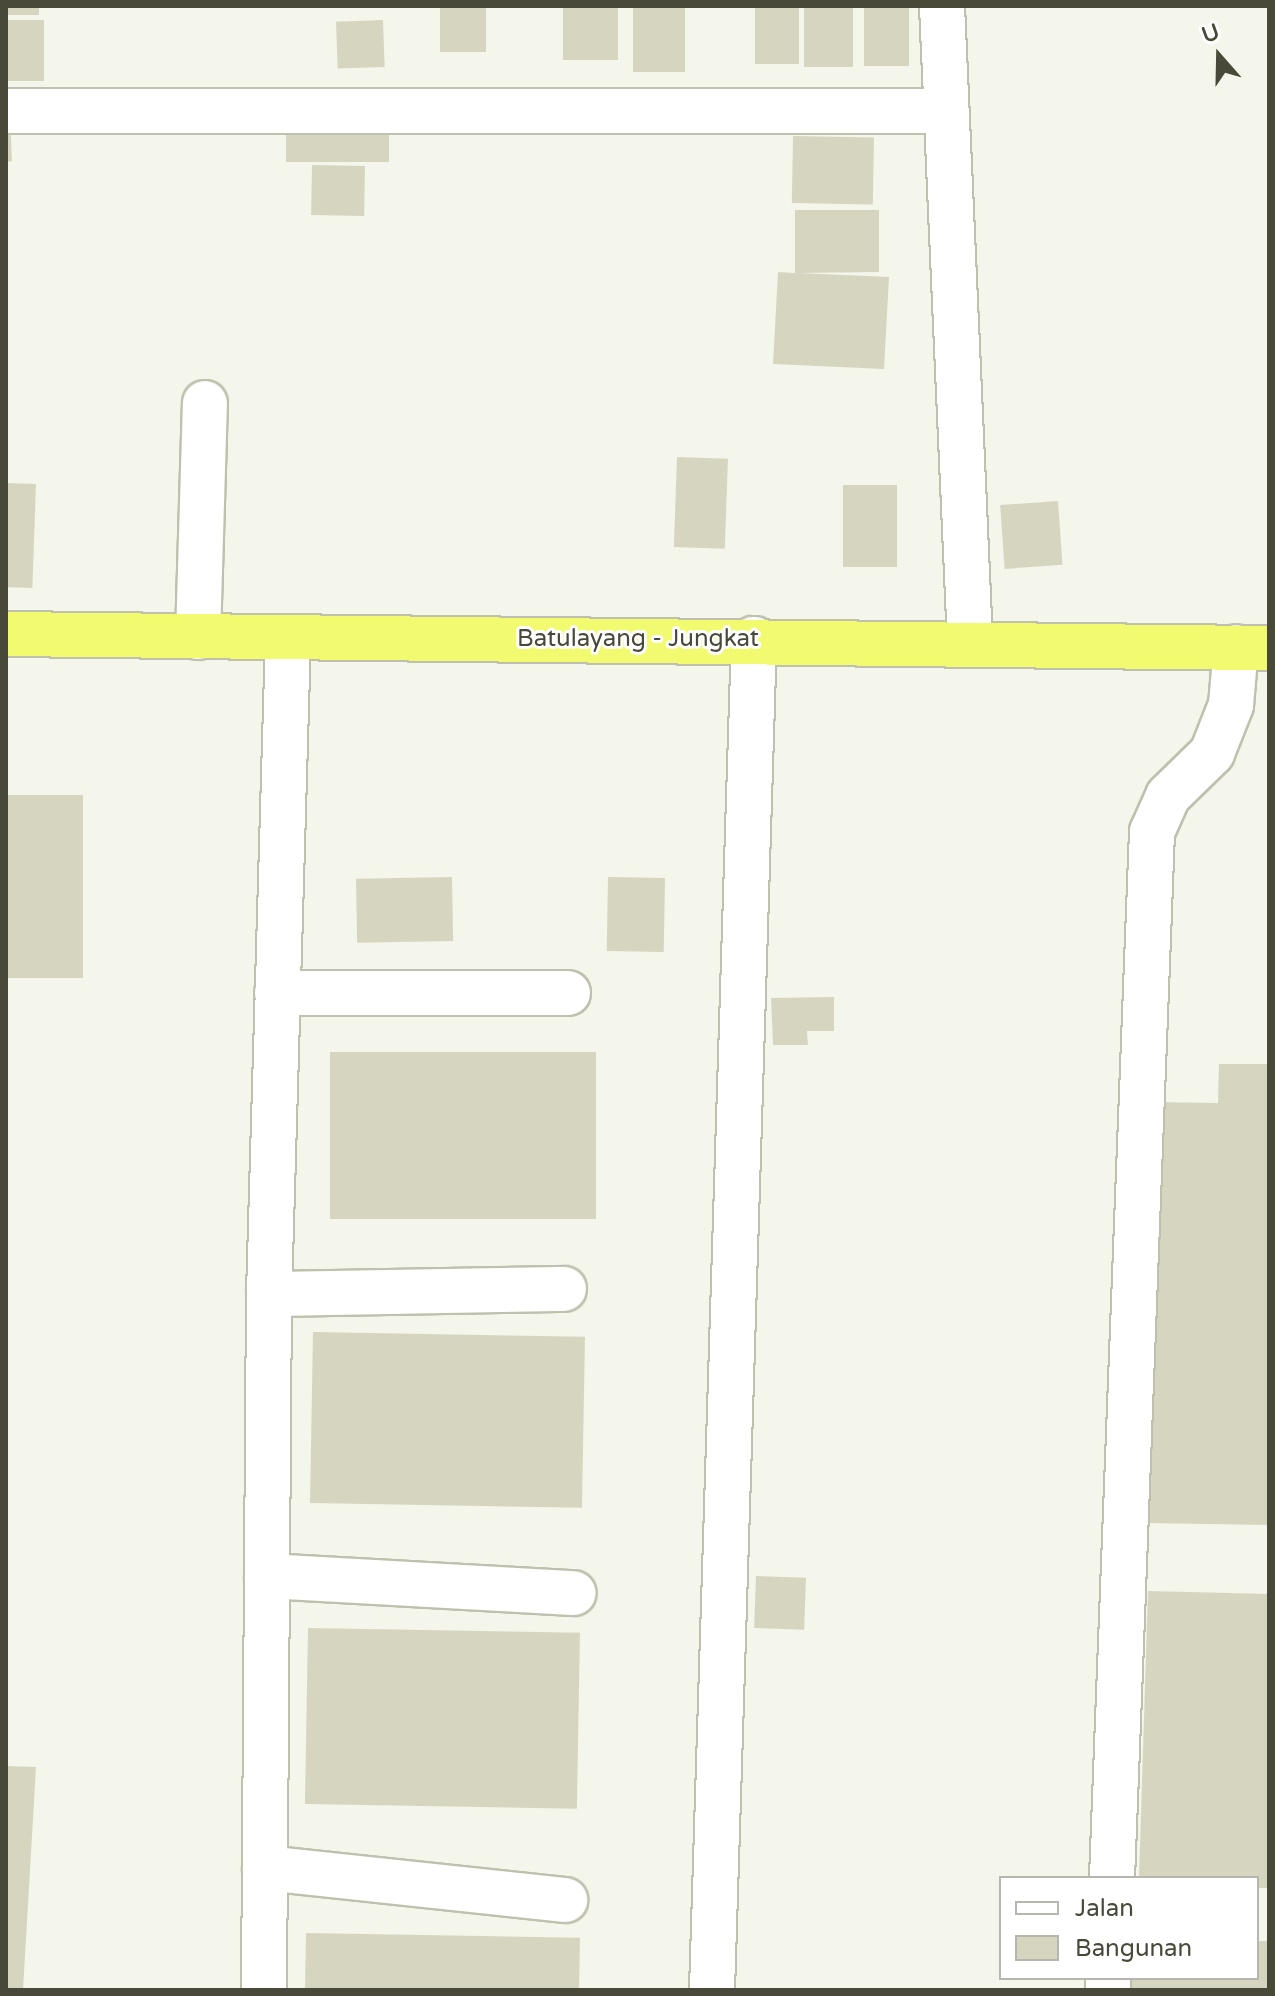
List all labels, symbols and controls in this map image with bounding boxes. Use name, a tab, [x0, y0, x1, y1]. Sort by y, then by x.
north arrow	[1179, 16, 1259, 96]
text: U	[1199, 18, 1223, 49]
street label: Batulayang - Jungkat	[517, 625, 759, 653]
legend	[999, 1876, 1259, 1980]
text: Jalan	[1075, 1894, 1134, 1923]
text: Bangunan	[1075, 1934, 1192, 1963]

